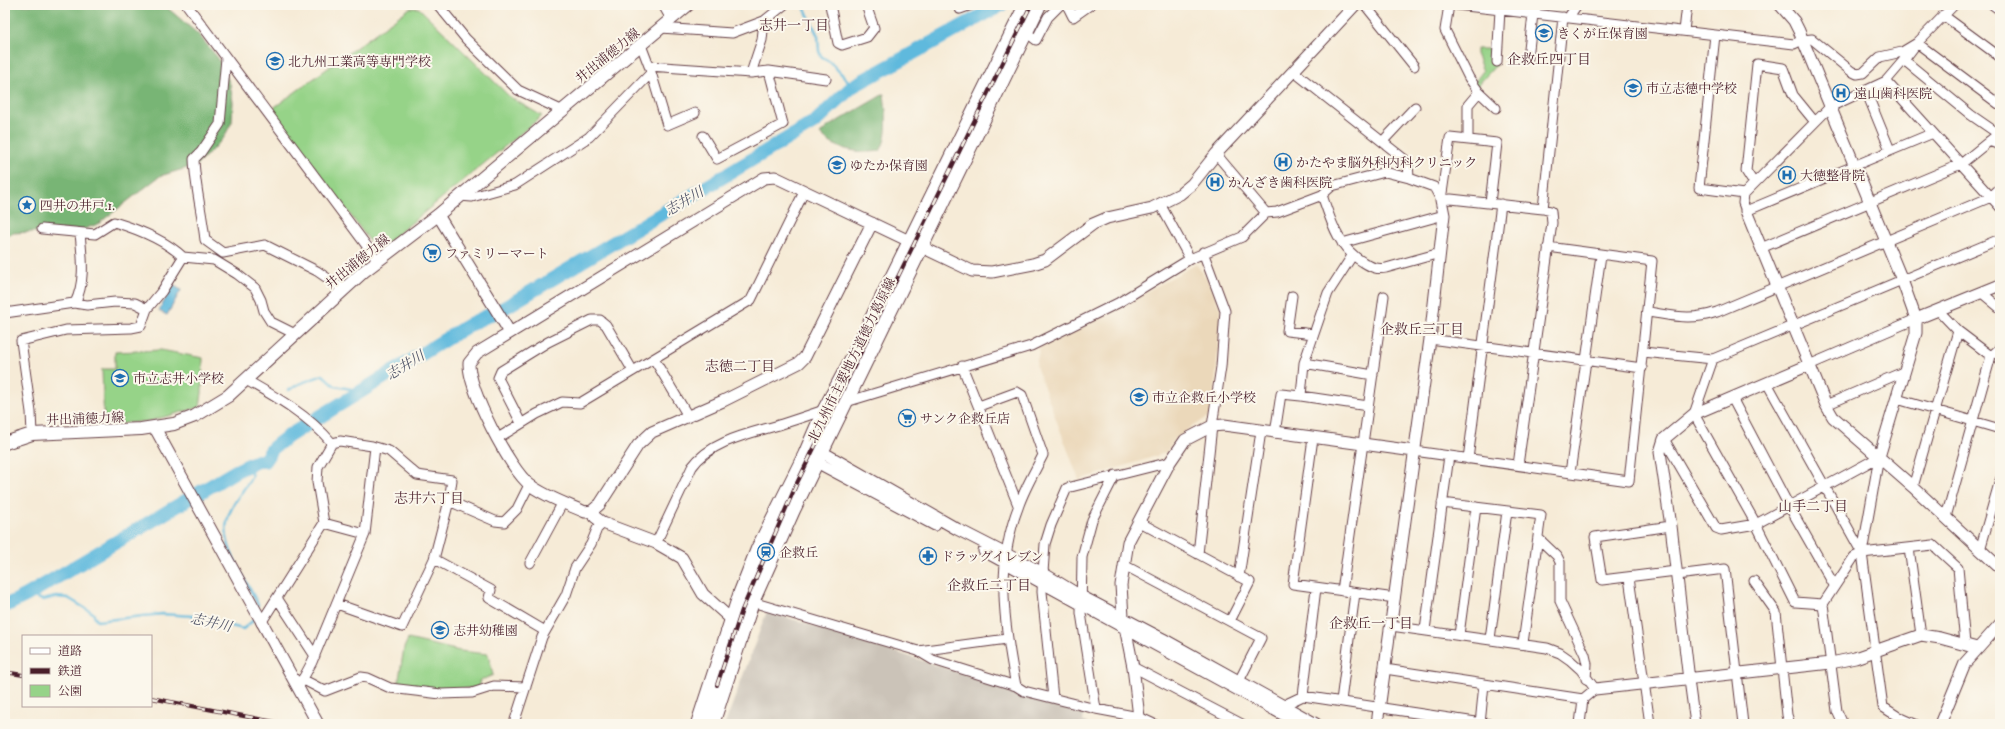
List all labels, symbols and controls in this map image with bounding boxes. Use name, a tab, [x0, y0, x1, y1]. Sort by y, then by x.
district label: 志井一丁目	[759, 17, 829, 34]
school or university icon: きくが丘保育園	[1534, 23, 1554, 43]
street label: 井出浦徳力線	[572, 25, 643, 87]
place label: きくが丘保育園	[1557, 26, 1648, 42]
school or university icon: 北九州工業高等専門学校	[265, 51, 285, 71]
district label: 企救丘四丁目	[1507, 51, 1591, 68]
place label: 北九州工業高等専門学校	[288, 54, 431, 70]
school or university icon: 市立志徳中学校	[1623, 78, 1643, 98]
place label: 市立志徳中学校	[1646, 81, 1737, 97]
hospital icon: 遠山歯科医院	[1831, 83, 1851, 103]
place label: 遠山歯科医院	[1854, 86, 1932, 102]
hospital icon: かたやま脳外科内科クリニック	[1273, 152, 1293, 172]
school or university icon: ゆたか保育園	[827, 155, 847, 175]
place label: かたやま脳外科内科クリニック	[1296, 155, 1477, 171]
place label: ゆたか保育園	[850, 158, 928, 174]
hospital icon: 大徳整骨院	[1777, 165, 1797, 185]
place label: 大徳整骨院	[1800, 168, 1865, 184]
hospital icon: かんざき歯科医院	[1205, 172, 1225, 192]
place label: かんざき歯科医院	[1228, 175, 1332, 191]
water label: 志井川	[662, 182, 708, 220]
place icon: 四井の井戸.1.	[17, 195, 37, 215]
place label: 四井の井戸.1.	[40, 198, 115, 214]
street label: 井出浦徳力線	[322, 231, 393, 293]
supermarket icon: ファミリーマート	[422, 243, 442, 263]
place label: ファミリーマート	[445, 246, 549, 262]
street label: 北九州市主要地方道徳力葛原線	[805, 275, 899, 446]
district label: 企救丘三丁目	[1380, 321, 1464, 338]
water label: 志井川	[383, 346, 429, 384]
district label: 志徳二丁目	[705, 358, 775, 375]
school or university icon: 市立志井小学校	[110, 368, 130, 388]
place label: 市立志井小学校	[133, 371, 224, 387]
school or university icon: 市立企救丘小学校	[1129, 387, 1149, 407]
place label: 市立企救丘小学校	[1152, 390, 1256, 406]
supermarket icon: サンク企救丘店	[897, 408, 917, 428]
street label: 井出浦徳力線	[46, 410, 124, 428]
place label: サンク企救丘店	[920, 411, 1010, 427]
district label: 志井六丁目	[394, 490, 464, 507]
district label: 山手二丁目	[1778, 498, 1848, 515]
station icon: 企救丘	[756, 542, 776, 562]
place label: 企救丘	[779, 545, 818, 561]
pharmacy icon: ドラッグイレブン	[918, 546, 938, 566]
place label: ドラッグイレブン	[941, 549, 1044, 565]
district label: 企救丘二丁目	[947, 577, 1031, 594]
water label: 志井川	[189, 609, 235, 636]
district label: 企救丘一丁目	[1329, 615, 1413, 632]
school or university icon: 志井幼稚園	[430, 620, 450, 640]
place label: 志井幼稚園	[453, 623, 518, 639]
legend	[22, 635, 152, 707]
text: 道路	[58, 644, 82, 659]
text: 鉄道	[57, 664, 82, 679]
text: 公園	[58, 684, 82, 699]

